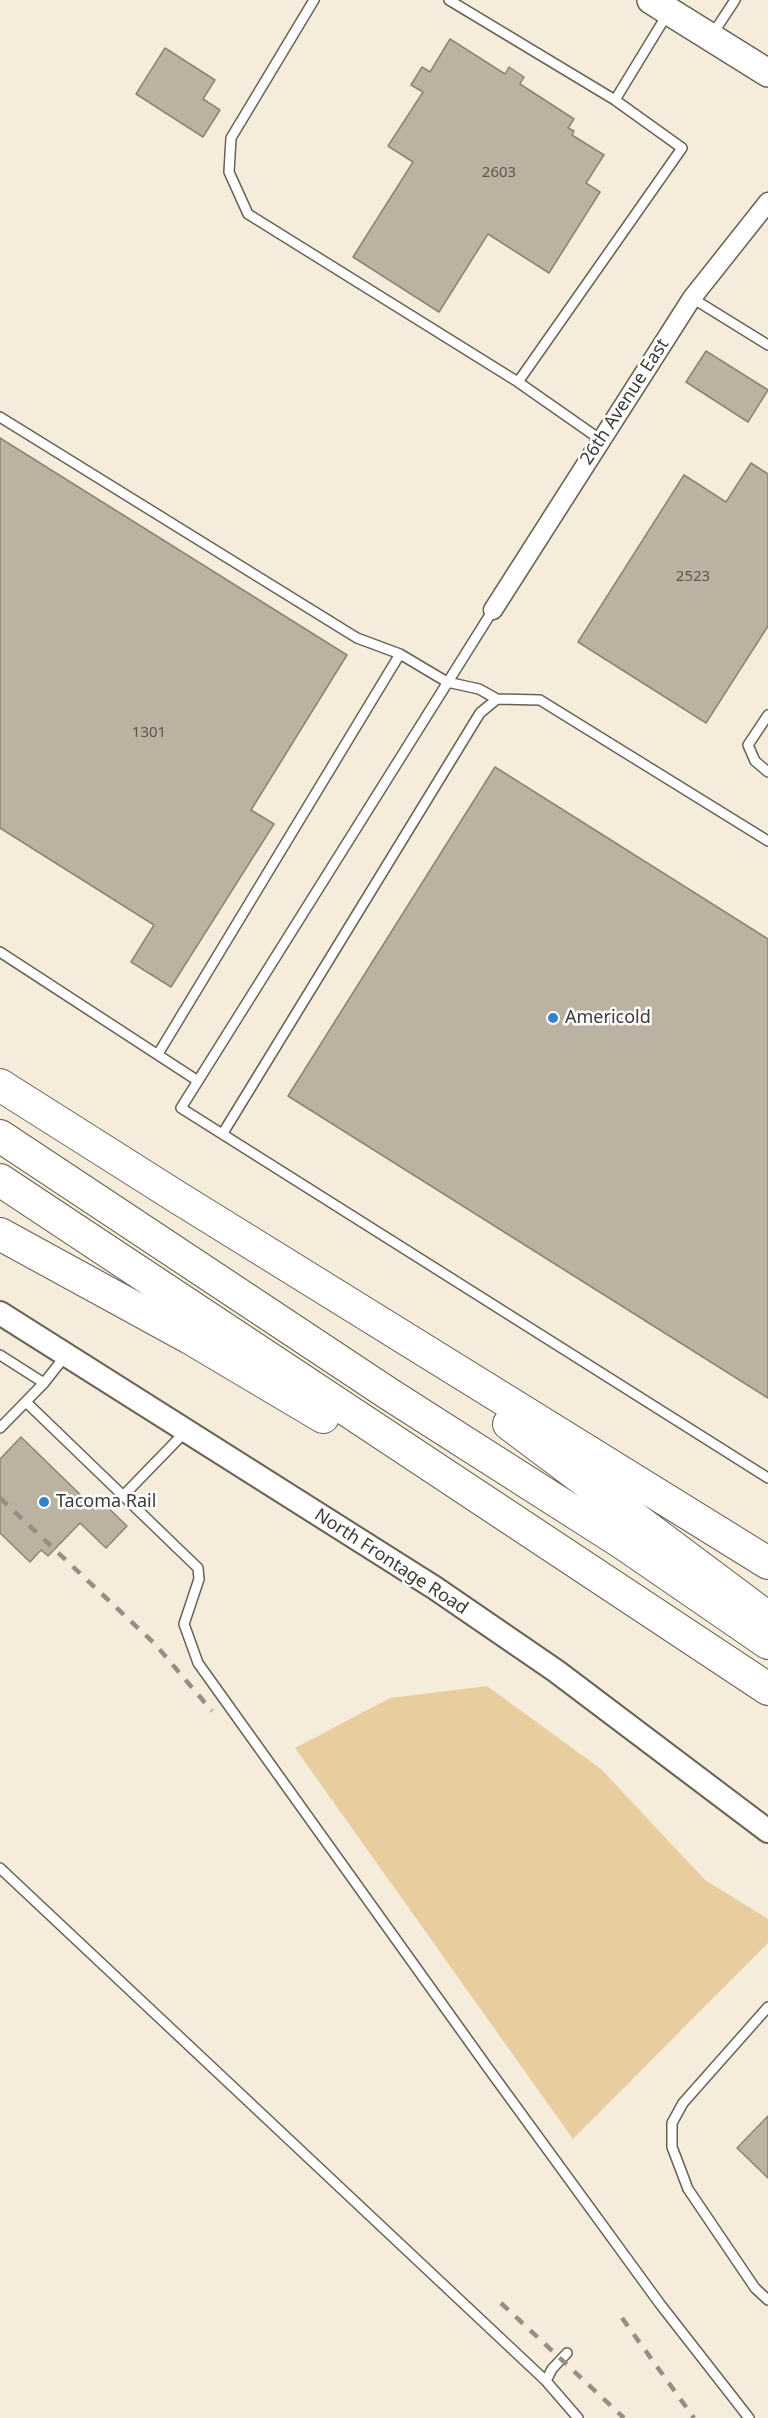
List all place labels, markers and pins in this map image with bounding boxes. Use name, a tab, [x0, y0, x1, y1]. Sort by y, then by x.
place label: Americold	[565, 1007, 651, 1029]
marker: Americold	[546, 1011, 560, 1025]
place label: Tacoma Rail	[56, 1491, 156, 1513]
marker: Tacoma Rail	[37, 1495, 51, 1509]

